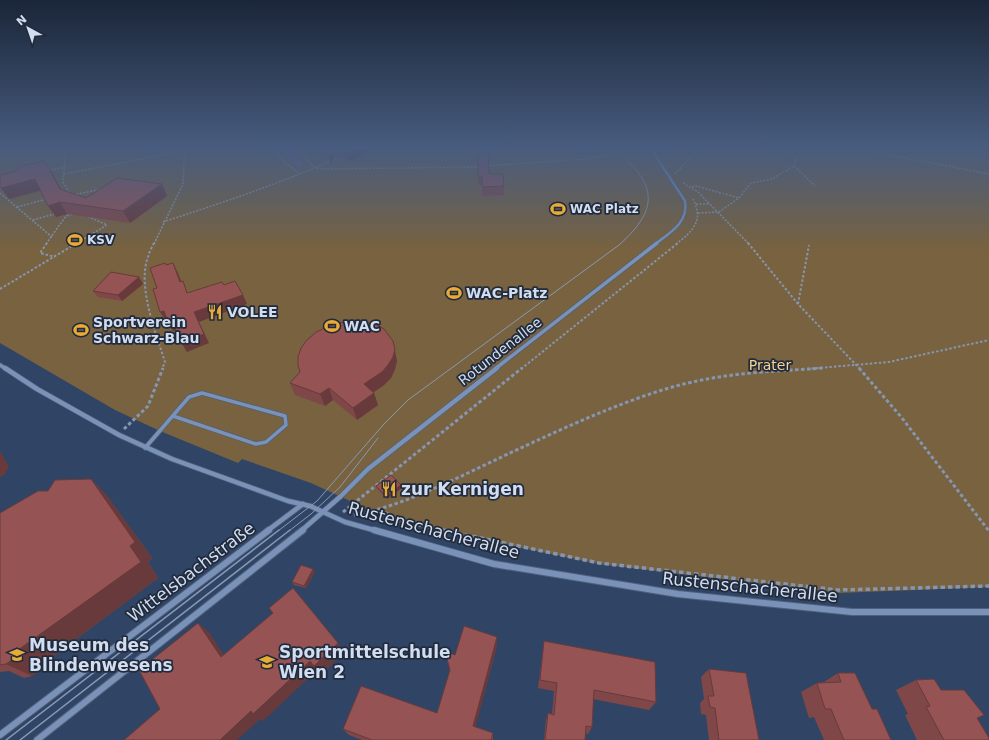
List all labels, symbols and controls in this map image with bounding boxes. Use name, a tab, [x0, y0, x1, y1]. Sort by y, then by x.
north arrow	[8, 8, 48, 48]
text: N	[14, 13, 30, 29]
sports icon: WAC Platz	[549, 200, 567, 218]
place label: WAC Platz	[570, 202, 639, 216]
sports icon: KSV	[66, 231, 84, 249]
place label: KSV	[87, 233, 115, 247]
sports icon: WAC-Platz	[445, 284, 463, 302]
place label: WAC-Platz	[466, 285, 547, 301]
restaurant icon: VOLEE	[206, 303, 224, 321]
place label: VOLEE	[227, 304, 278, 320]
place label: Sportverein Schwarz-Blau	[93, 314, 199, 346]
street label: Rotundenallee	[455, 314, 545, 388]
sports icon: WAC	[323, 317, 341, 335]
place label: WAC	[344, 318, 380, 334]
sports icon: Sportverein Schwarz-Blau	[72, 321, 90, 339]
park label: Prater	[749, 357, 791, 373]
place label: zur Kernigen	[401, 479, 524, 499]
restaurant icon: zur Kernigen	[380, 480, 398, 498]
street label: Rustenschacherallee	[346, 498, 522, 562]
street label: Wittelsbachstraße	[123, 518, 259, 626]
street label: Rustenschacherallee	[661, 568, 839, 606]
place label: Museum des Blindenwesens	[29, 635, 173, 675]
place label: Sportmittelschule Wien 2	[279, 642, 451, 682]
school or university icon: Museum des Blindenwesens	[8, 646, 26, 664]
school or university icon: Sportmittelschule Wien 2	[258, 653, 276, 671]

